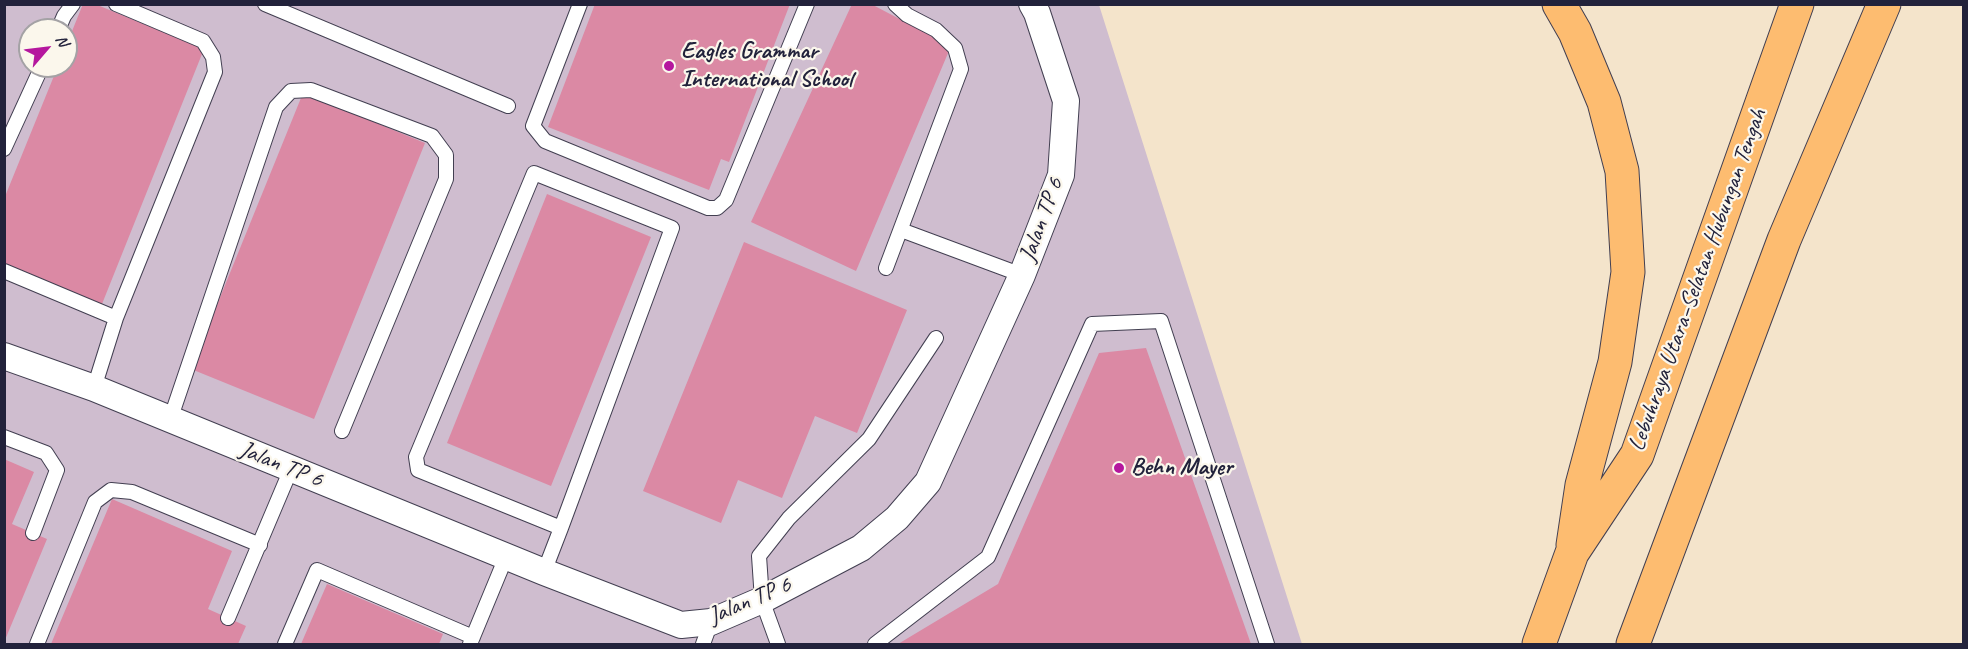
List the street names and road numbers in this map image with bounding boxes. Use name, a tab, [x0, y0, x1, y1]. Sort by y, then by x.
street label: Lebuhraya Utara–Selatan Hubungan Tengah	[1623, 105, 1773, 455]
street label: Jalan TP 6	[1014, 174, 1070, 266]
street label: Jalan TP 6	[235, 435, 327, 495]
street label: Jalan TP 6	[704, 571, 796, 631]

